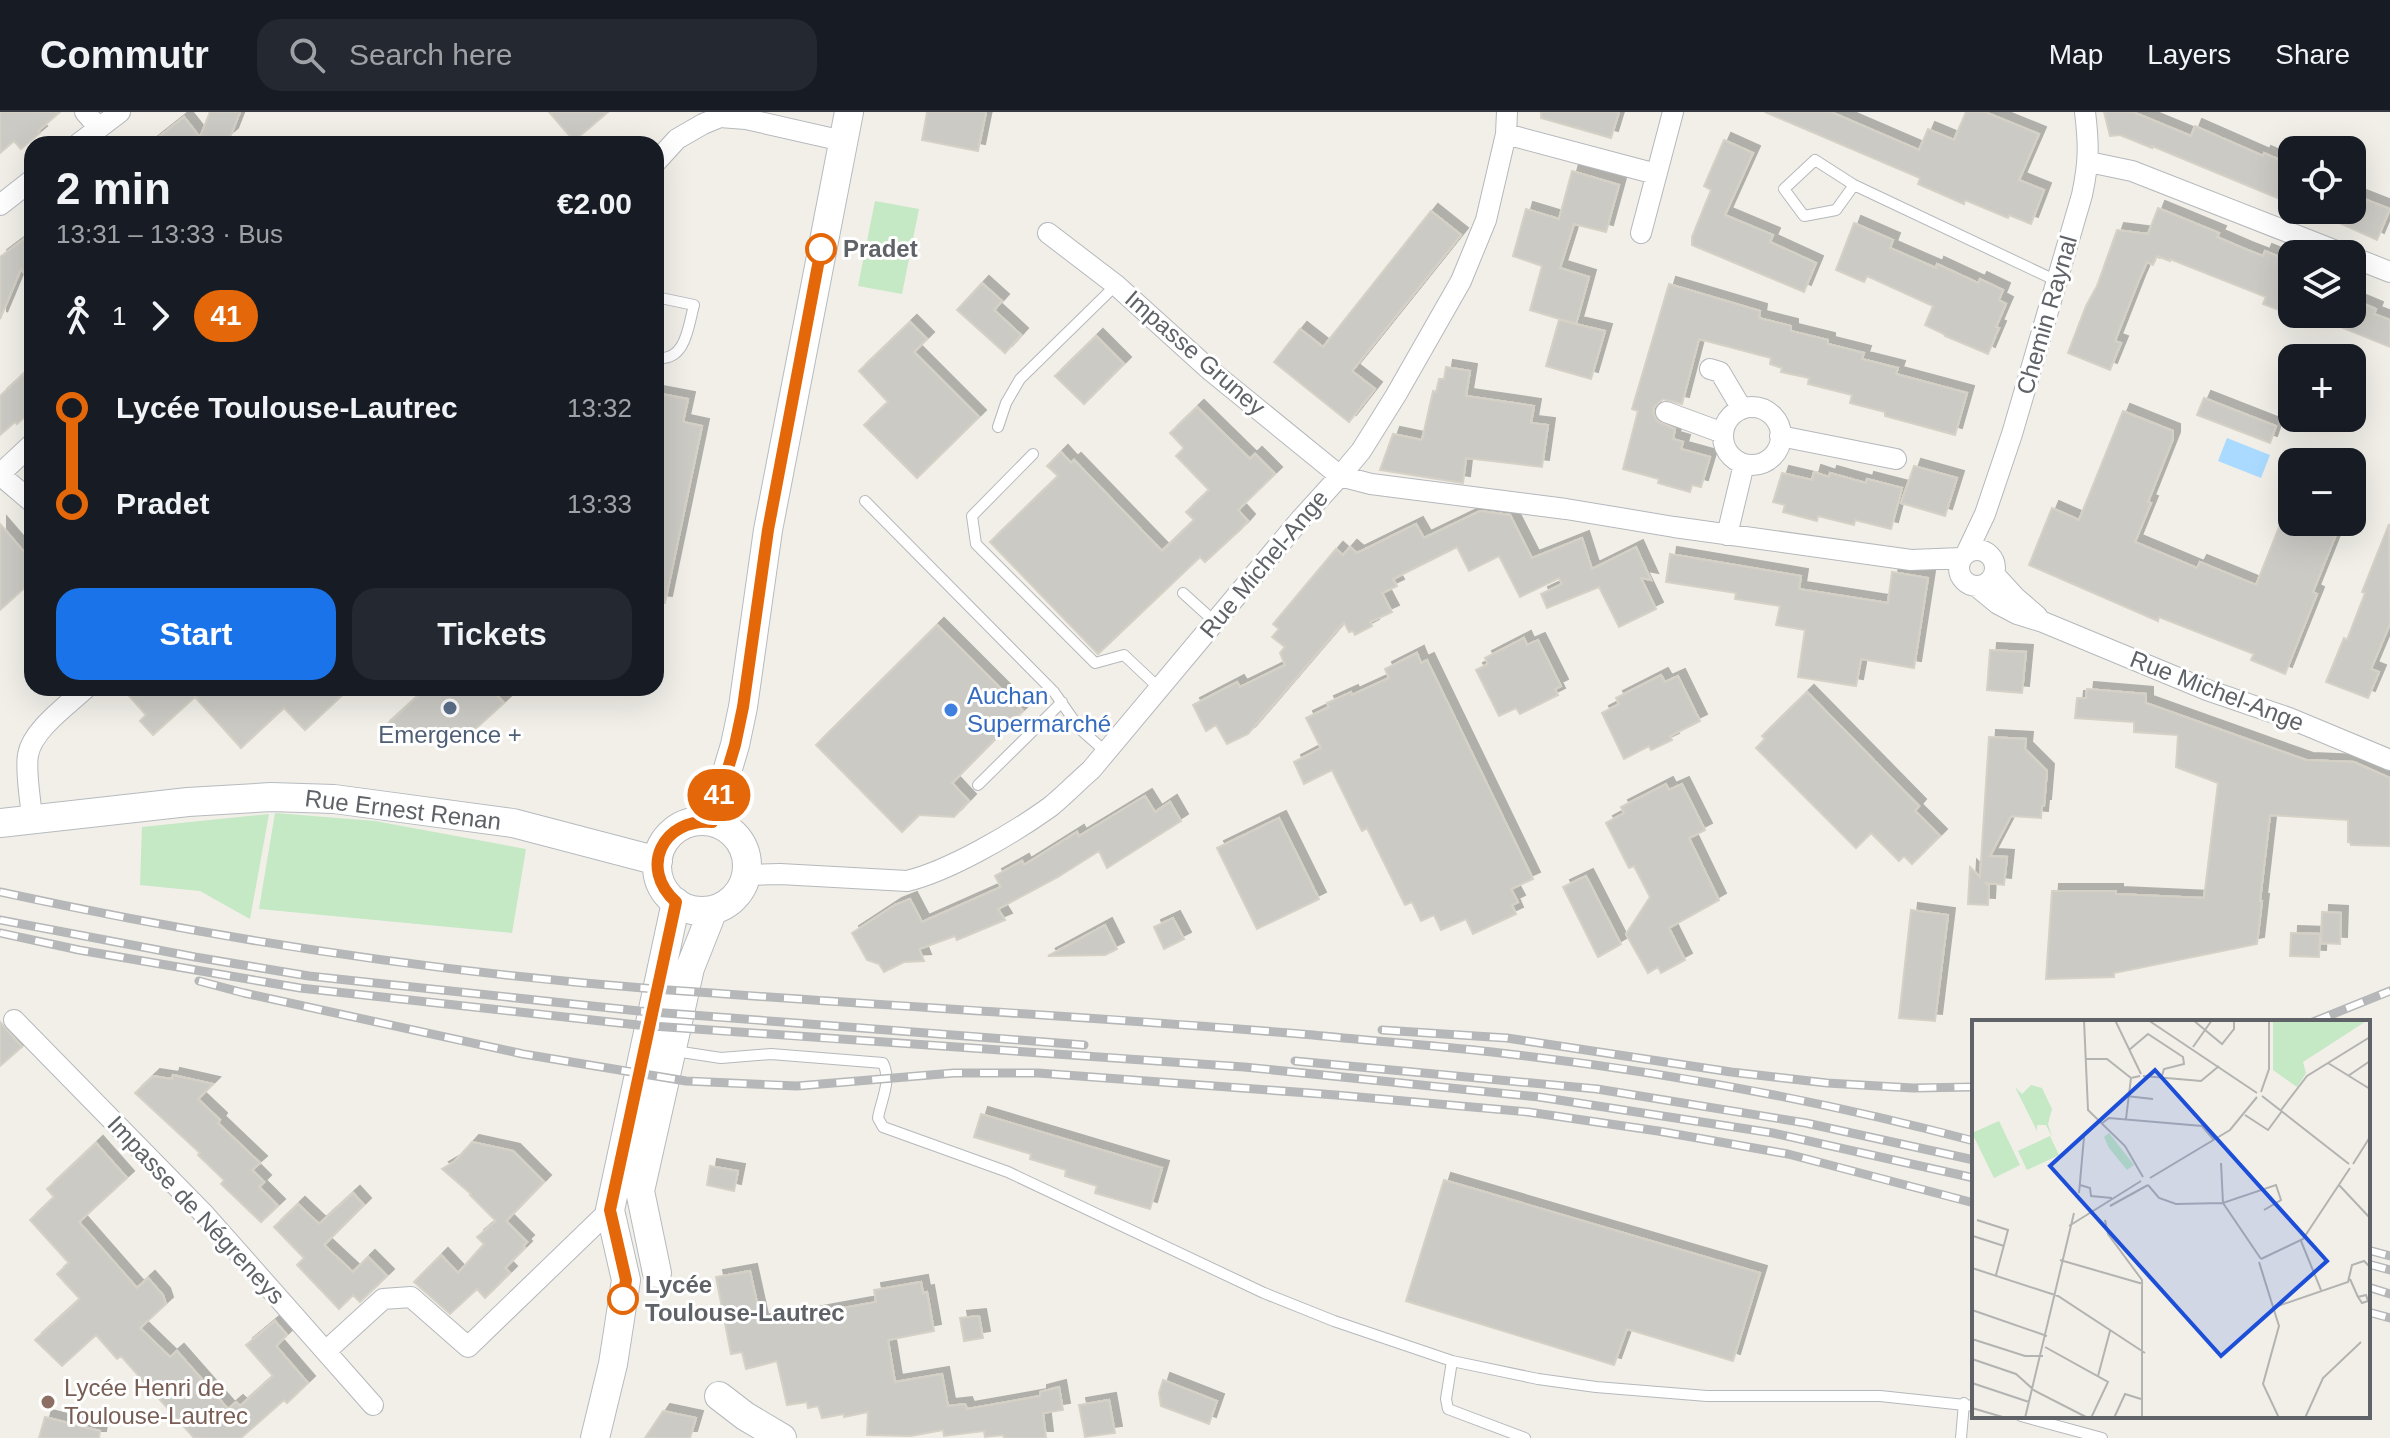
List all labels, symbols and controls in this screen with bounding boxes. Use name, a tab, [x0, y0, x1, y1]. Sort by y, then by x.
search box	[257, 19, 817, 91]
icon: search	[285, 33, 329, 77]
text: Commutr	[40, 34, 209, 76]
text: Search here	[349, 38, 512, 71]
text: Map	[2049, 39, 2103, 70]
text: Layers	[2147, 39, 2231, 70]
text: Share	[2275, 39, 2350, 70]
map controls	[2278, 136, 2366, 536]
button: locate	[2278, 136, 2366, 224]
text: 2 min	[56, 164, 171, 213]
text: €2.00	[557, 187, 632, 220]
text: 13:31 – 13:33 · Bus	[56, 219, 283, 249]
street label: Chemin Raynal	[2011, 232, 2082, 397]
marker: Pradet	[806, 234, 836, 264]
place label: Pradet	[843, 235, 918, 262]
button: layers	[2278, 240, 2366, 328]
street label: Impasse Gruney	[1120, 285, 1271, 421]
icon: walk	[56, 294, 100, 338]
icon: forward	[138, 294, 182, 338]
text: 41	[210, 300, 242, 331]
text: 1	[112, 301, 126, 331]
button: +	[2278, 344, 2366, 432]
text: Lycée Toulouse-Lautrec	[116, 391, 458, 424]
text: 13:32	[567, 393, 632, 423]
button: −	[2278, 448, 2366, 536]
street label: Rue Michel-Ange	[1194, 484, 1333, 643]
text: Pradet	[116, 487, 209, 520]
text: 13:33	[567, 489, 632, 519]
button: Start	[56, 588, 336, 680]
button: Tickets	[352, 588, 632, 680]
street label: Rue Michel-Ange	[2126, 645, 2308, 736]
place label: Auchan Supermarché	[967, 682, 1111, 737]
marker: Emergence +	[441, 699, 459, 717]
marker: Auchan Supermarché	[942, 701, 960, 719]
place label: Emergence +	[378, 721, 522, 748]
line badge: 41	[683, 769, 755, 821]
text: 41	[703, 779, 735, 810]
street label: Rue Ernest Renan	[303, 784, 503, 835]
inset map	[1972, 1020, 2370, 1418]
street label: Impasse de Négreneys	[102, 1110, 290, 1309]
place label: Lycée Toulouse-Lautrec	[645, 1271, 845, 1326]
marker: Lycée Toulouse-Lautrec	[608, 1284, 638, 1314]
place label: Lycée Henri de Toulouse-Lautrec	[64, 1374, 248, 1429]
marker: Lycée Henri de Toulouse-Lautrec	[39, 1393, 57, 1411]

